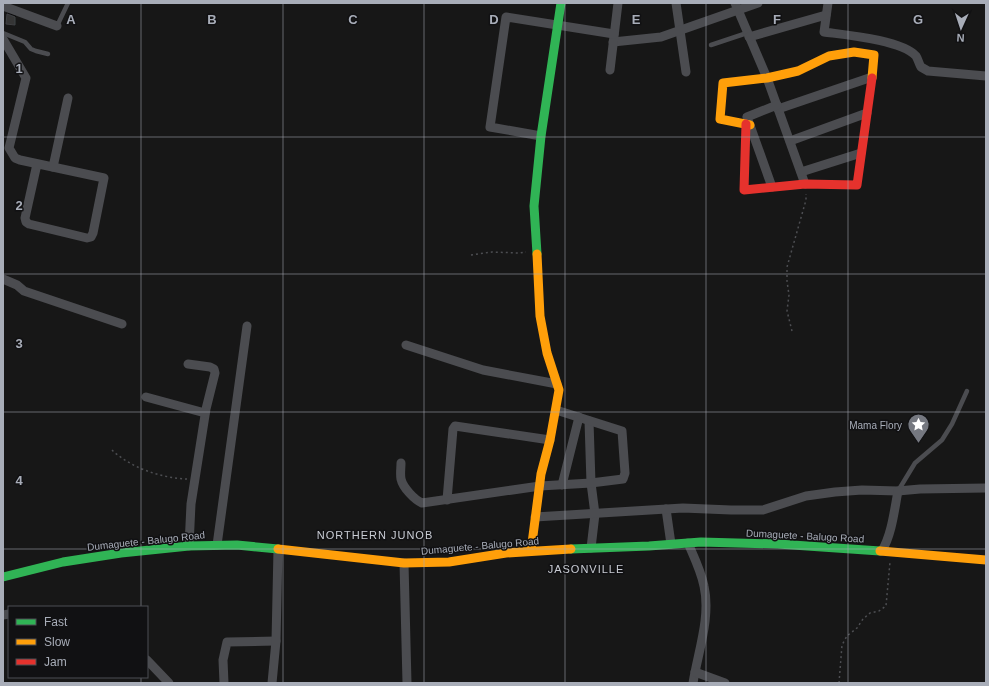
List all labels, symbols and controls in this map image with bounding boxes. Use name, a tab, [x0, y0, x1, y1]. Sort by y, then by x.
north arrow	[941, 8, 981, 48]
text: A	[66, 12, 76, 27]
text: B	[207, 12, 217, 27]
text: C	[348, 12, 358, 27]
text: D	[489, 12, 499, 27]
text: E	[632, 12, 641, 27]
text: F	[773, 12, 781, 27]
text: G	[913, 12, 923, 27]
text: N	[956, 32, 965, 44]
text: 1	[15, 61, 23, 76]
text: 2	[15, 198, 23, 213]
text: 3	[15, 336, 23, 351]
place icon: Mama Flory	[905, 412, 931, 445]
place label: Mama Flory	[849, 420, 902, 431]
text: 4	[15, 473, 23, 488]
street label: Dumaguete - Balugo Road	[746, 527, 864, 545]
street label: Dumaguete - Balugo Road	[87, 529, 205, 553]
district label: NORTHERN JUNOB	[317, 529, 433, 541]
street label: Dumaguete - Balugo Road	[421, 535, 539, 557]
district label: JASONVILLE	[548, 563, 624, 575]
legend	[8, 606, 148, 678]
text: Fast	[44, 615, 68, 629]
text: Slow	[44, 635, 70, 649]
text: Jam	[44, 655, 67, 669]

